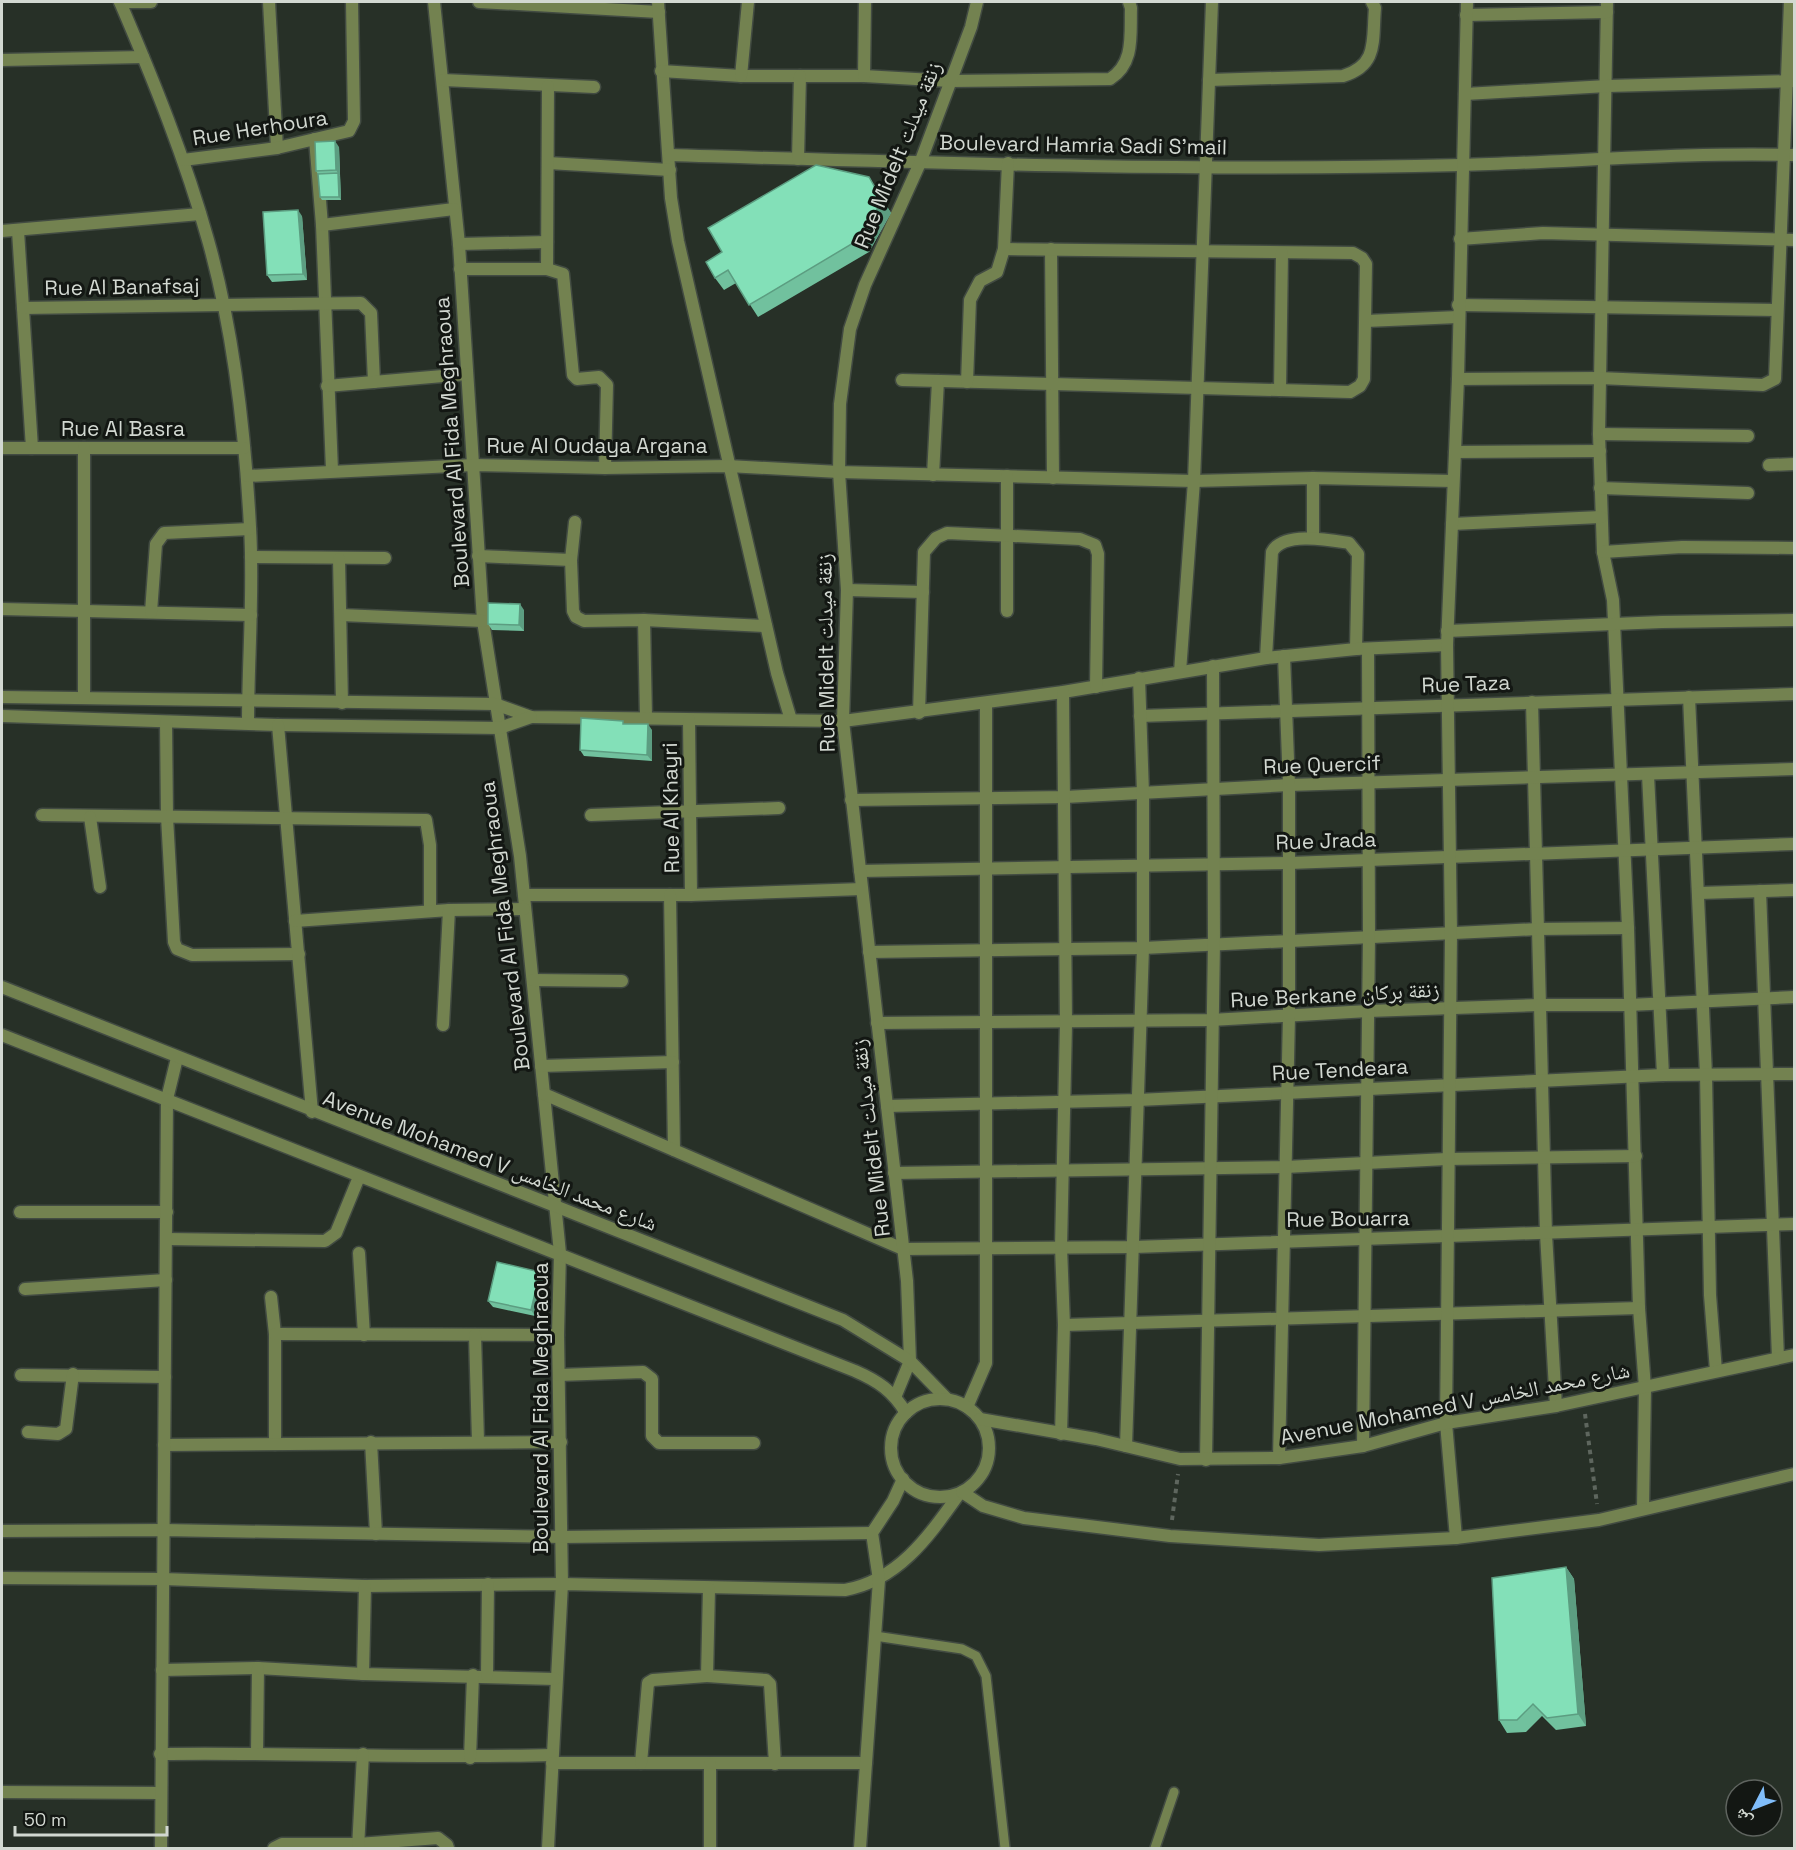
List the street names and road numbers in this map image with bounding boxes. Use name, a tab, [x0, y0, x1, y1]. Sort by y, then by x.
street label: Rue Midelt زنقة ميدلت	[848, 57, 947, 252]
street label: Rue Herhoura	[190, 104, 329, 152]
street label: Boulevard Hamria Sadi S'mail	[939, 128, 1227, 161]
street label: Rue Al Banafsaj	[44, 272, 200, 301]
street label: Boulevard Al Fida Meghraoua	[428, 296, 475, 588]
street label: Rue Al Basra	[61, 415, 185, 442]
street label: Rue Al Oudaya Argana	[487, 432, 707, 459]
street label: Rue Midelt زنقة ميدلت	[810, 553, 841, 753]
street label: Rue Taza	[1421, 668, 1511, 699]
street label: Rue Al Khayri	[656, 742, 685, 874]
street label: Rue Quercif	[1263, 749, 1381, 780]
street label: Boulevard Al Fida Meghraoua	[473, 780, 536, 1072]
street label: Rue Jrada	[1275, 825, 1377, 856]
street label: Rue Berkane زنقة بركان	[1230, 976, 1440, 1013]
street label: Rue Midelt زنقة ميدلت	[845, 1038, 896, 1238]
street label: Rue Tendeara	[1271, 1052, 1409, 1087]
street label: Avenue Mohamed V شارع محمد الخامس	[319, 1084, 661, 1237]
street label: Rue Bouarra	[1286, 1204, 1410, 1233]
street label: Boulevard Al Fida Meghraoua	[527, 1262, 554, 1554]
street label: Avenue Mohamed V شارع محمد الخامس	[1278, 1356, 1632, 1451]

